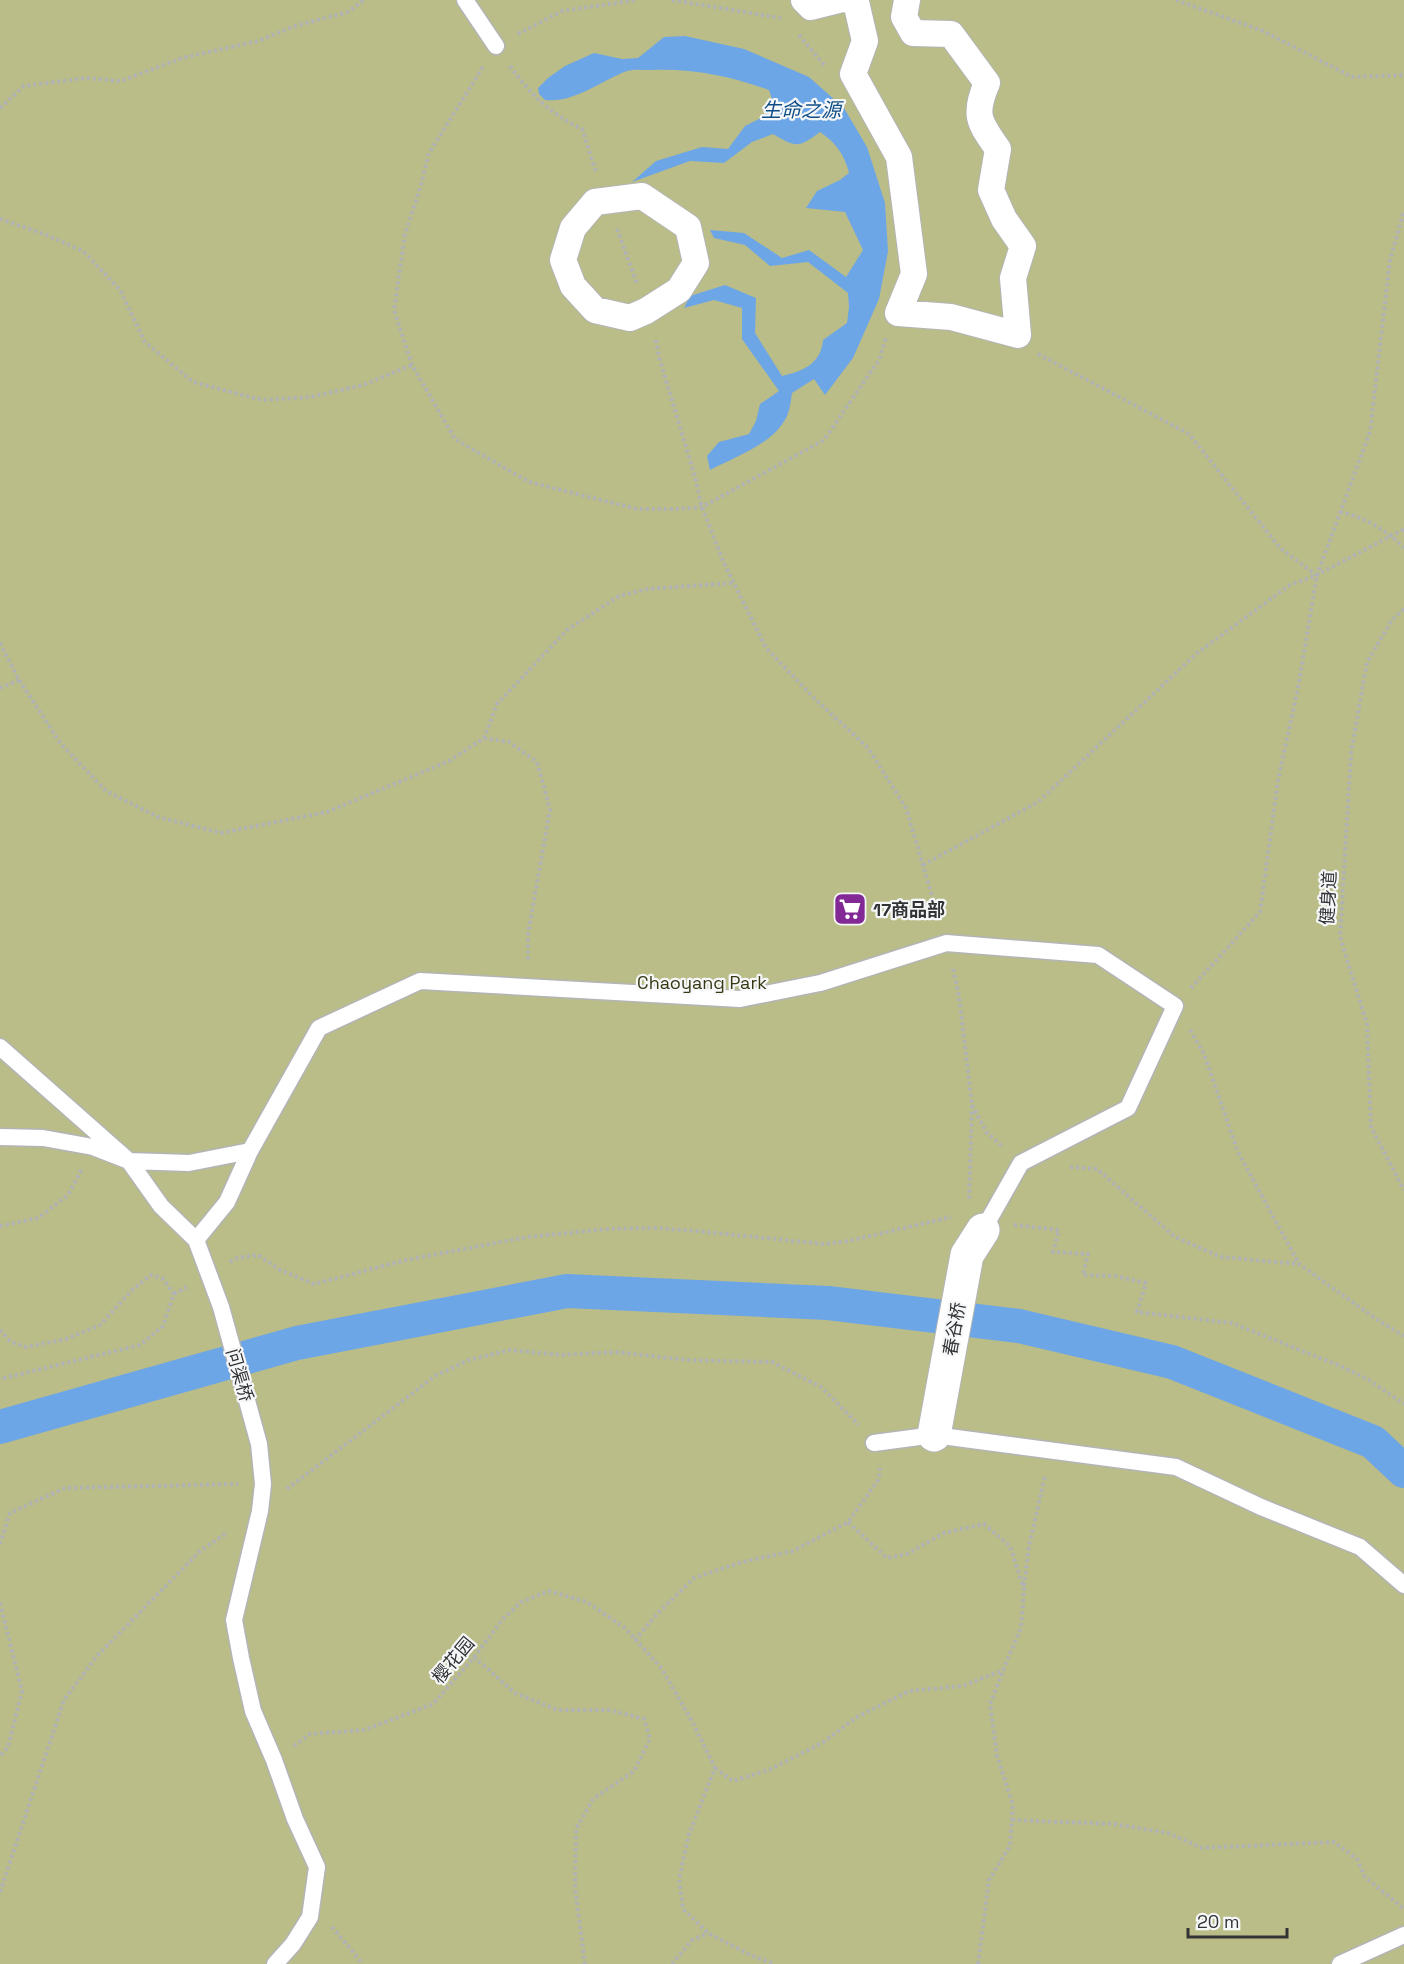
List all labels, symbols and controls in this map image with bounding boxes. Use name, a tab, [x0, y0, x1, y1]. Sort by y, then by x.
water label: 生命之源	[761, 97, 844, 123]
street label: 健身道	[1315, 870, 1341, 926]
supermarket icon: 17商品部	[832, 891, 868, 927]
place label: 17商品部	[873, 898, 945, 921]
park label: Chaoyang Park	[637, 971, 767, 994]
street label: 春谷桥	[938, 1300, 970, 1358]
street label: 问渠桥	[222, 1346, 258, 1404]
street label: 樱花园	[427, 1632, 479, 1688]
scale bar	[1188, 1901, 1287, 1939]
text: 20 m	[1197, 1910, 1240, 1933]

